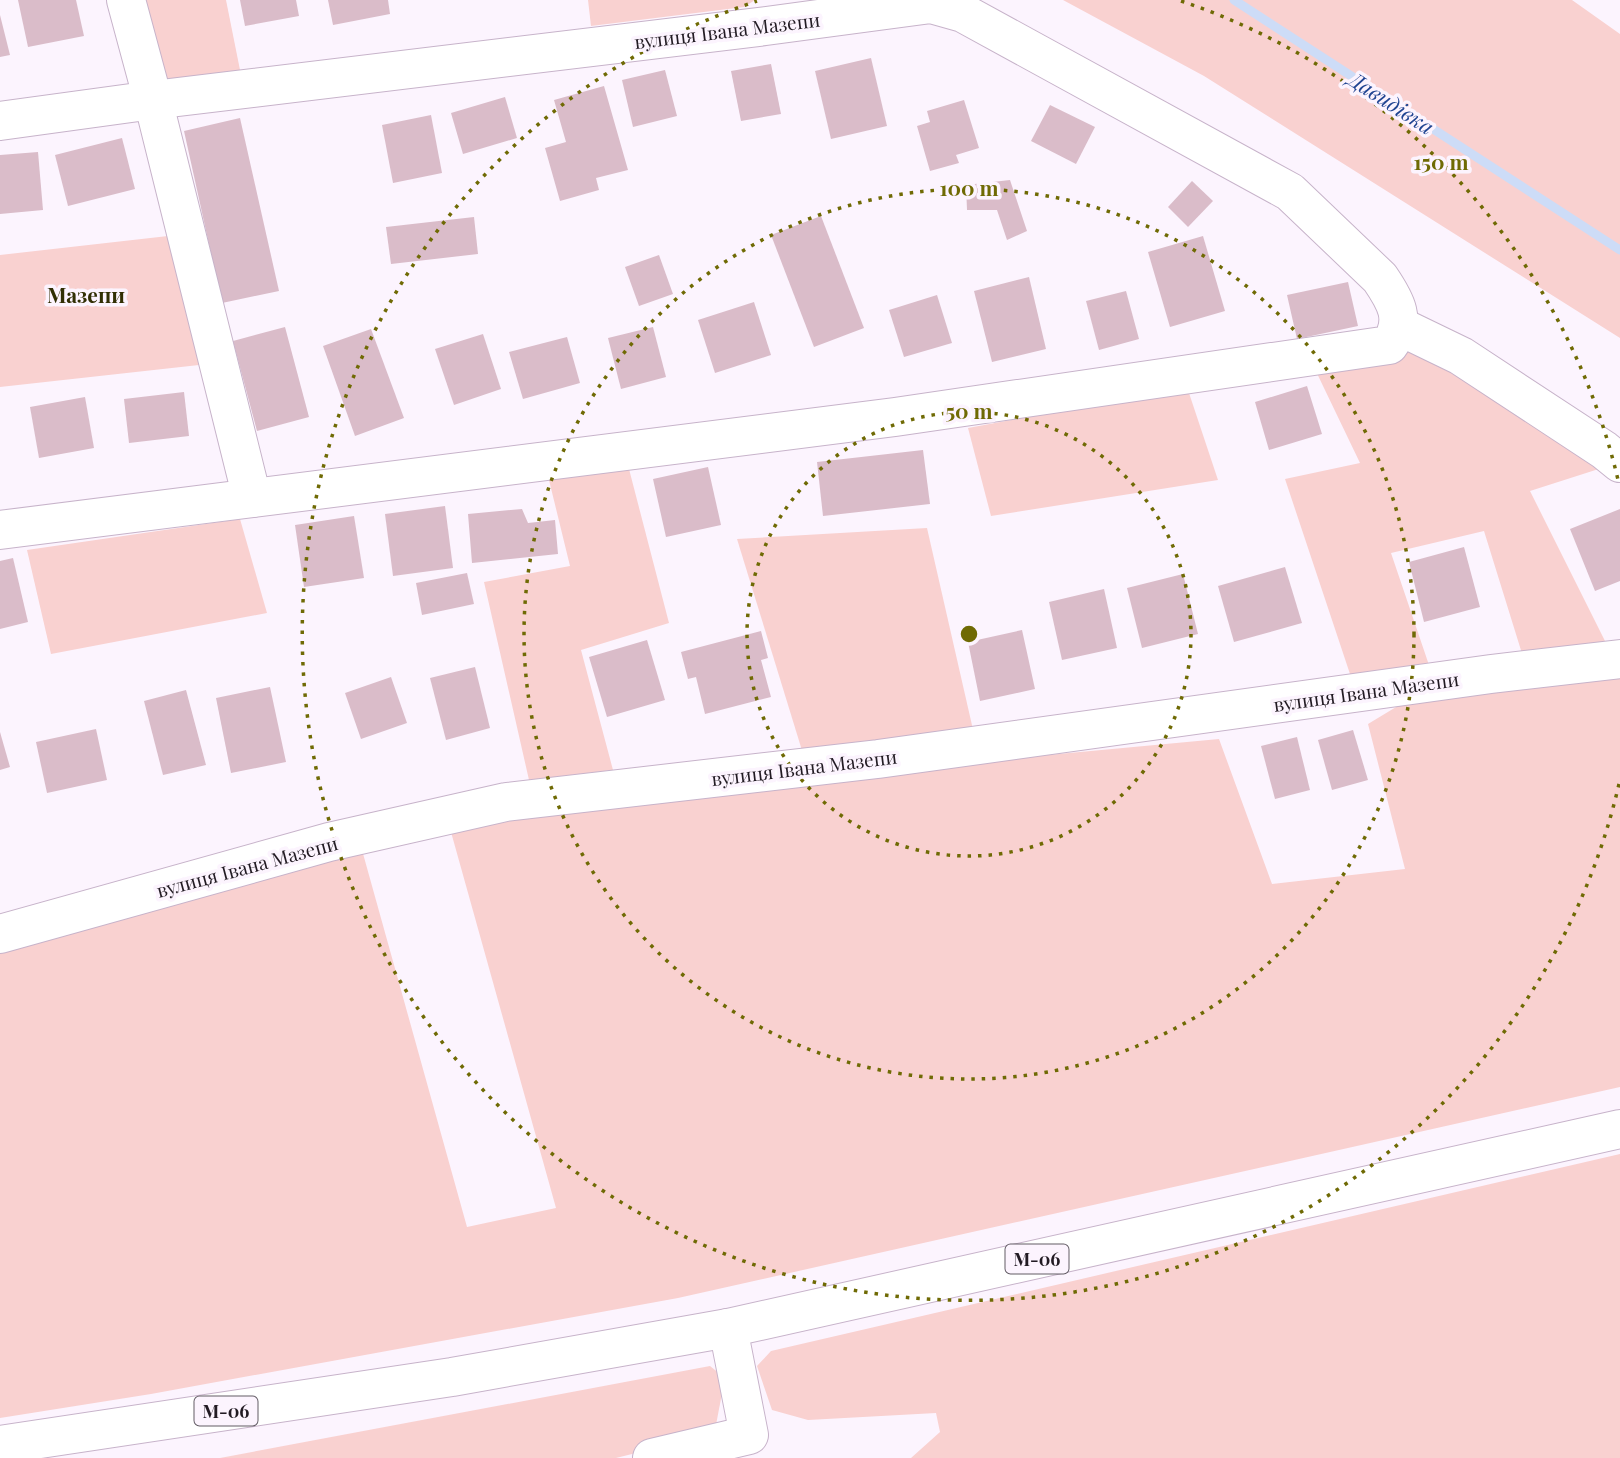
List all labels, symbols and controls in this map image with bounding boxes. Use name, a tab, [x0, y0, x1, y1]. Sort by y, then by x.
street label: вулиця Івана Мазепи	[633, 6, 821, 54]
water label: Давидівка	[1341, 62, 1440, 140]
text: 150 m	[1414, 147, 1468, 175]
text: 100 m	[939, 173, 999, 201]
district label: Мазепи	[47, 280, 125, 308]
text: 50 m	[945, 396, 993, 424]
centre of rings	[957, 622, 981, 646]
street label: вулиця Івана Мазепи	[1272, 665, 1460, 717]
street label: вулиця Івана Мазепи	[710, 743, 898, 791]
street label: вулиця Івана Мазепи	[153, 829, 341, 903]
road number: М-06	[1006, 1244, 1068, 1274]
road number: М-06	[194, 1396, 258, 1426]

